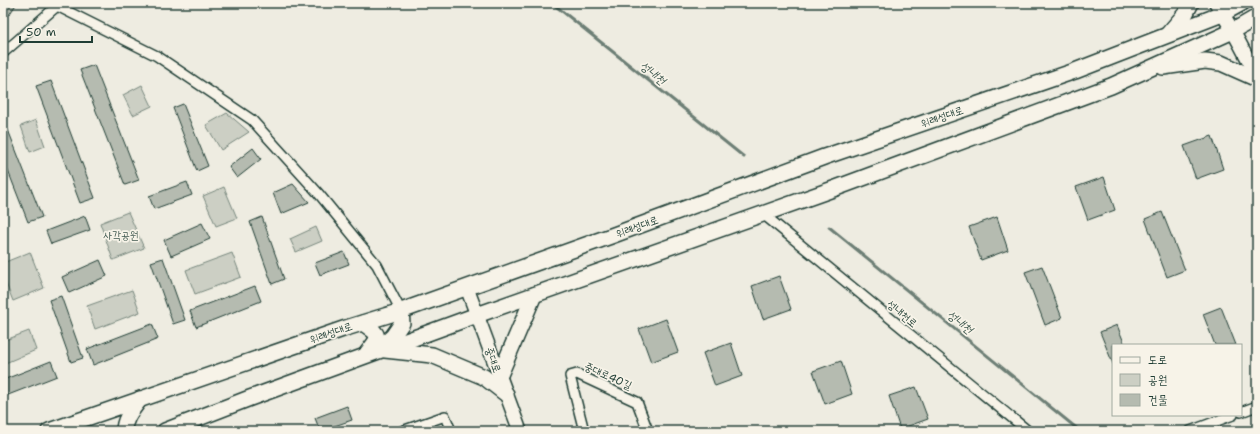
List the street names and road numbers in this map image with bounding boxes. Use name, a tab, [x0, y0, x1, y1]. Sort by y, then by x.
street label: 위례성대로	[919, 103, 966, 131]
street label: 위례성대로	[614, 212, 660, 242]
street label: 성내천로	[884, 297, 920, 331]
street label: 위례성대로	[308, 319, 355, 347]
street label: 중대로	[481, 345, 505, 375]
street label: 중대로40길	[582, 359, 634, 393]

